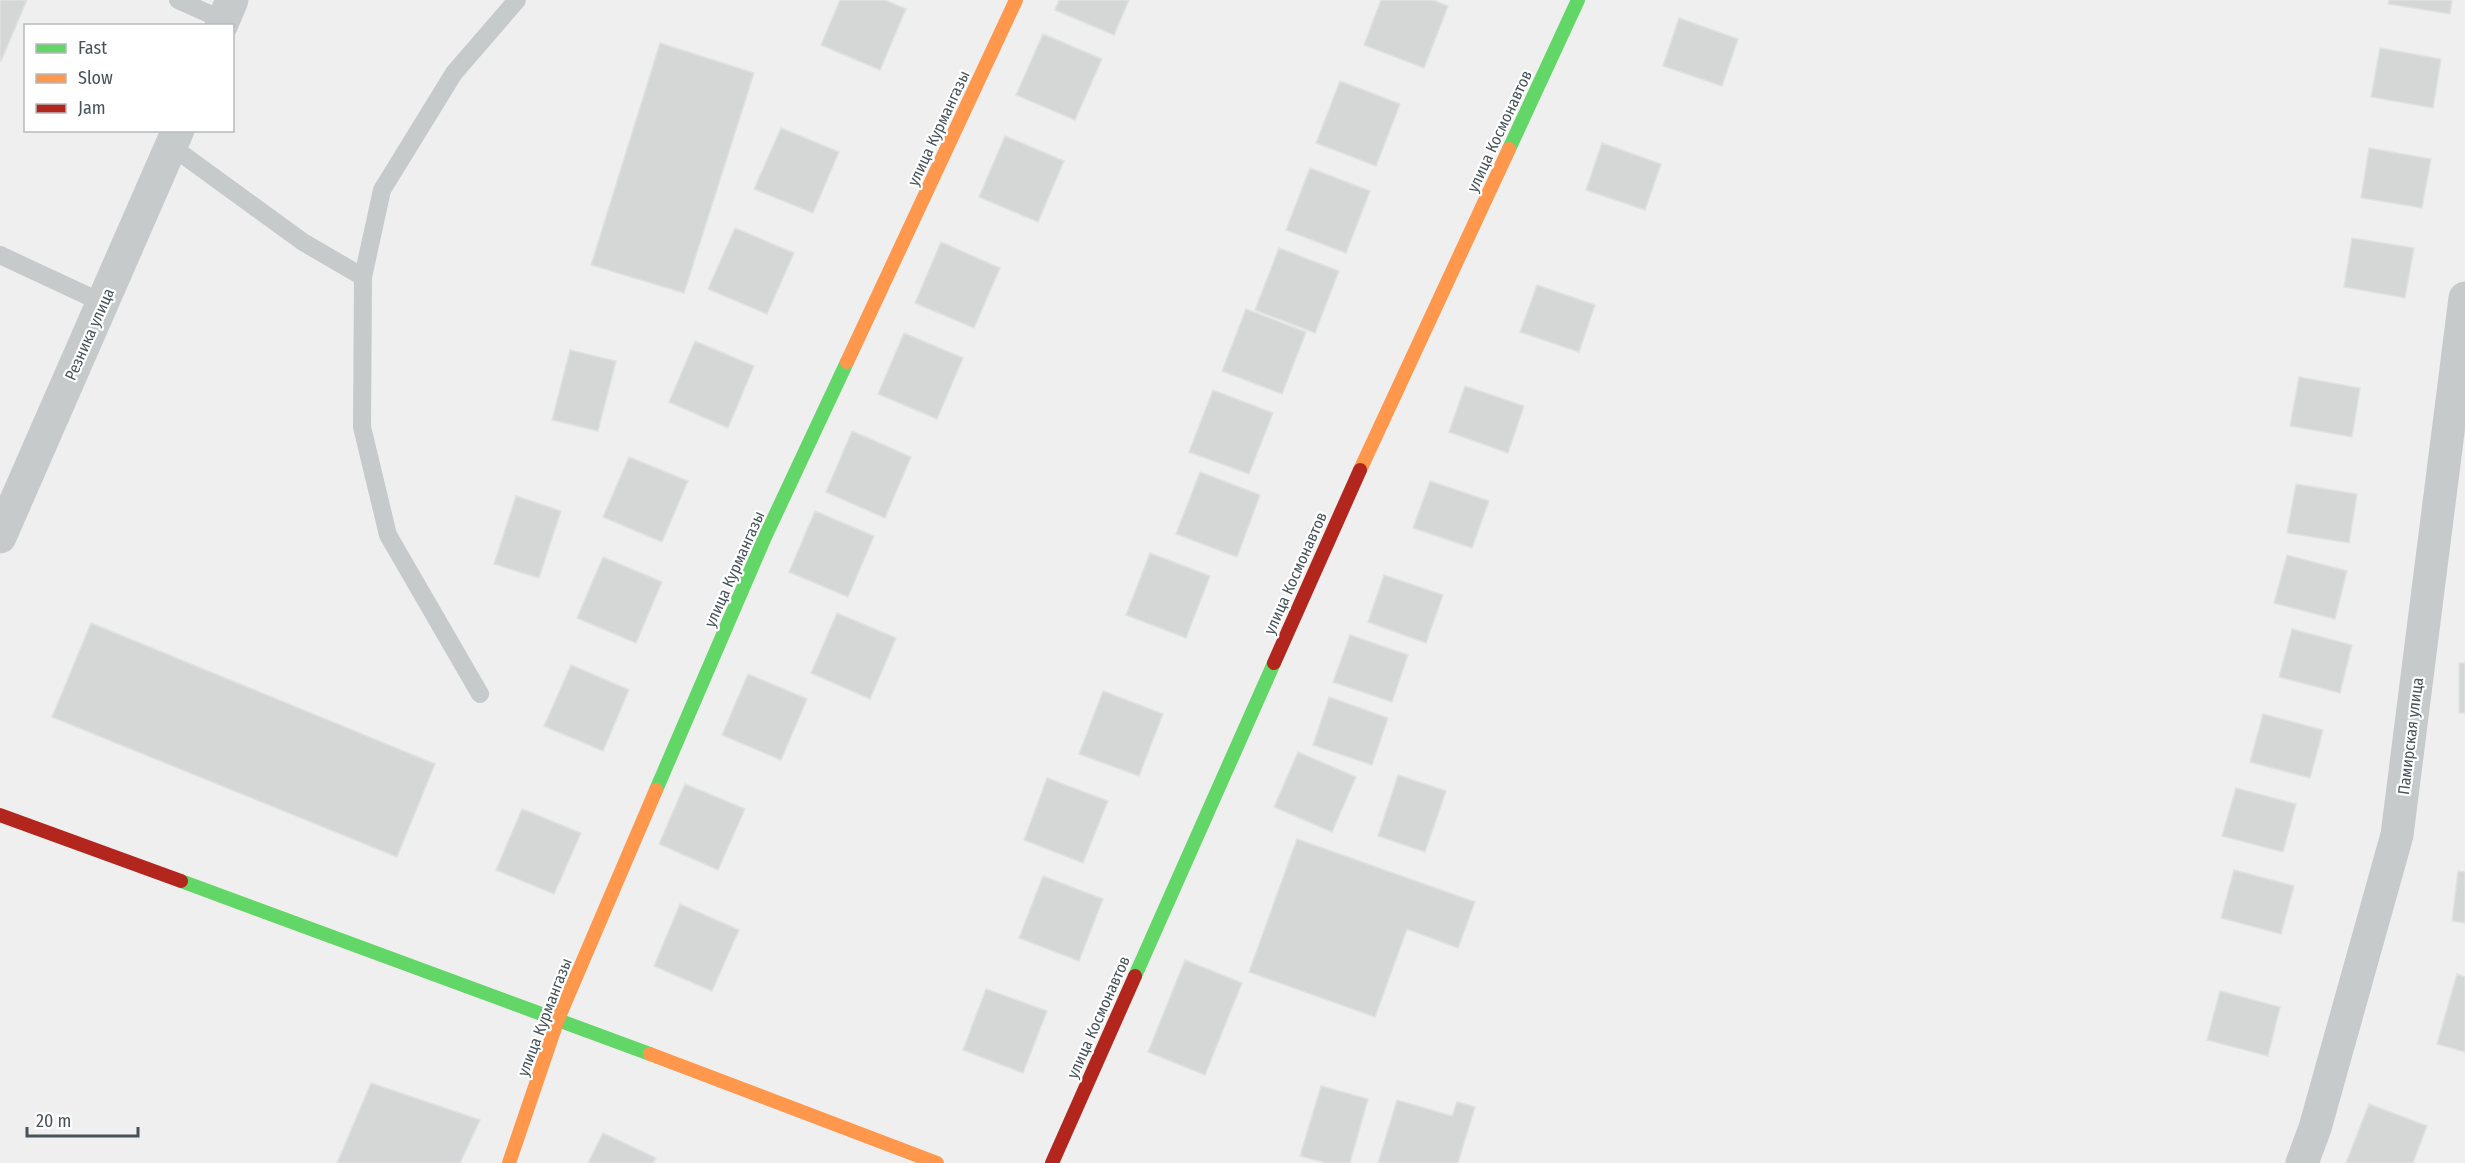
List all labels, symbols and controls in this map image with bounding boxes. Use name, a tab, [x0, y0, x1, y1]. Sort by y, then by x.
legend	[24, 24, 234, 132]
text: Fast	[78, 37, 107, 59]
text: Slow	[78, 67, 113, 89]
street label: улица Курмангазы	[903, 67, 974, 189]
street label: улица Космонавтов	[1463, 67, 1536, 195]
text: Jam	[78, 97, 106, 119]
street label: Резника улица	[61, 285, 118, 383]
street label: улица Курмангазы	[700, 508, 769, 630]
street label: улица Космонавтов	[1260, 509, 1331, 637]
street label: Памирская улица	[2394, 676, 2427, 796]
street label: улица Космонавтов	[1063, 953, 1134, 1081]
street label: улица Курмангазы	[513, 955, 576, 1079]
scale bar	[27, 1100, 138, 1138]
text: 20 m	[36, 1110, 71, 1132]

